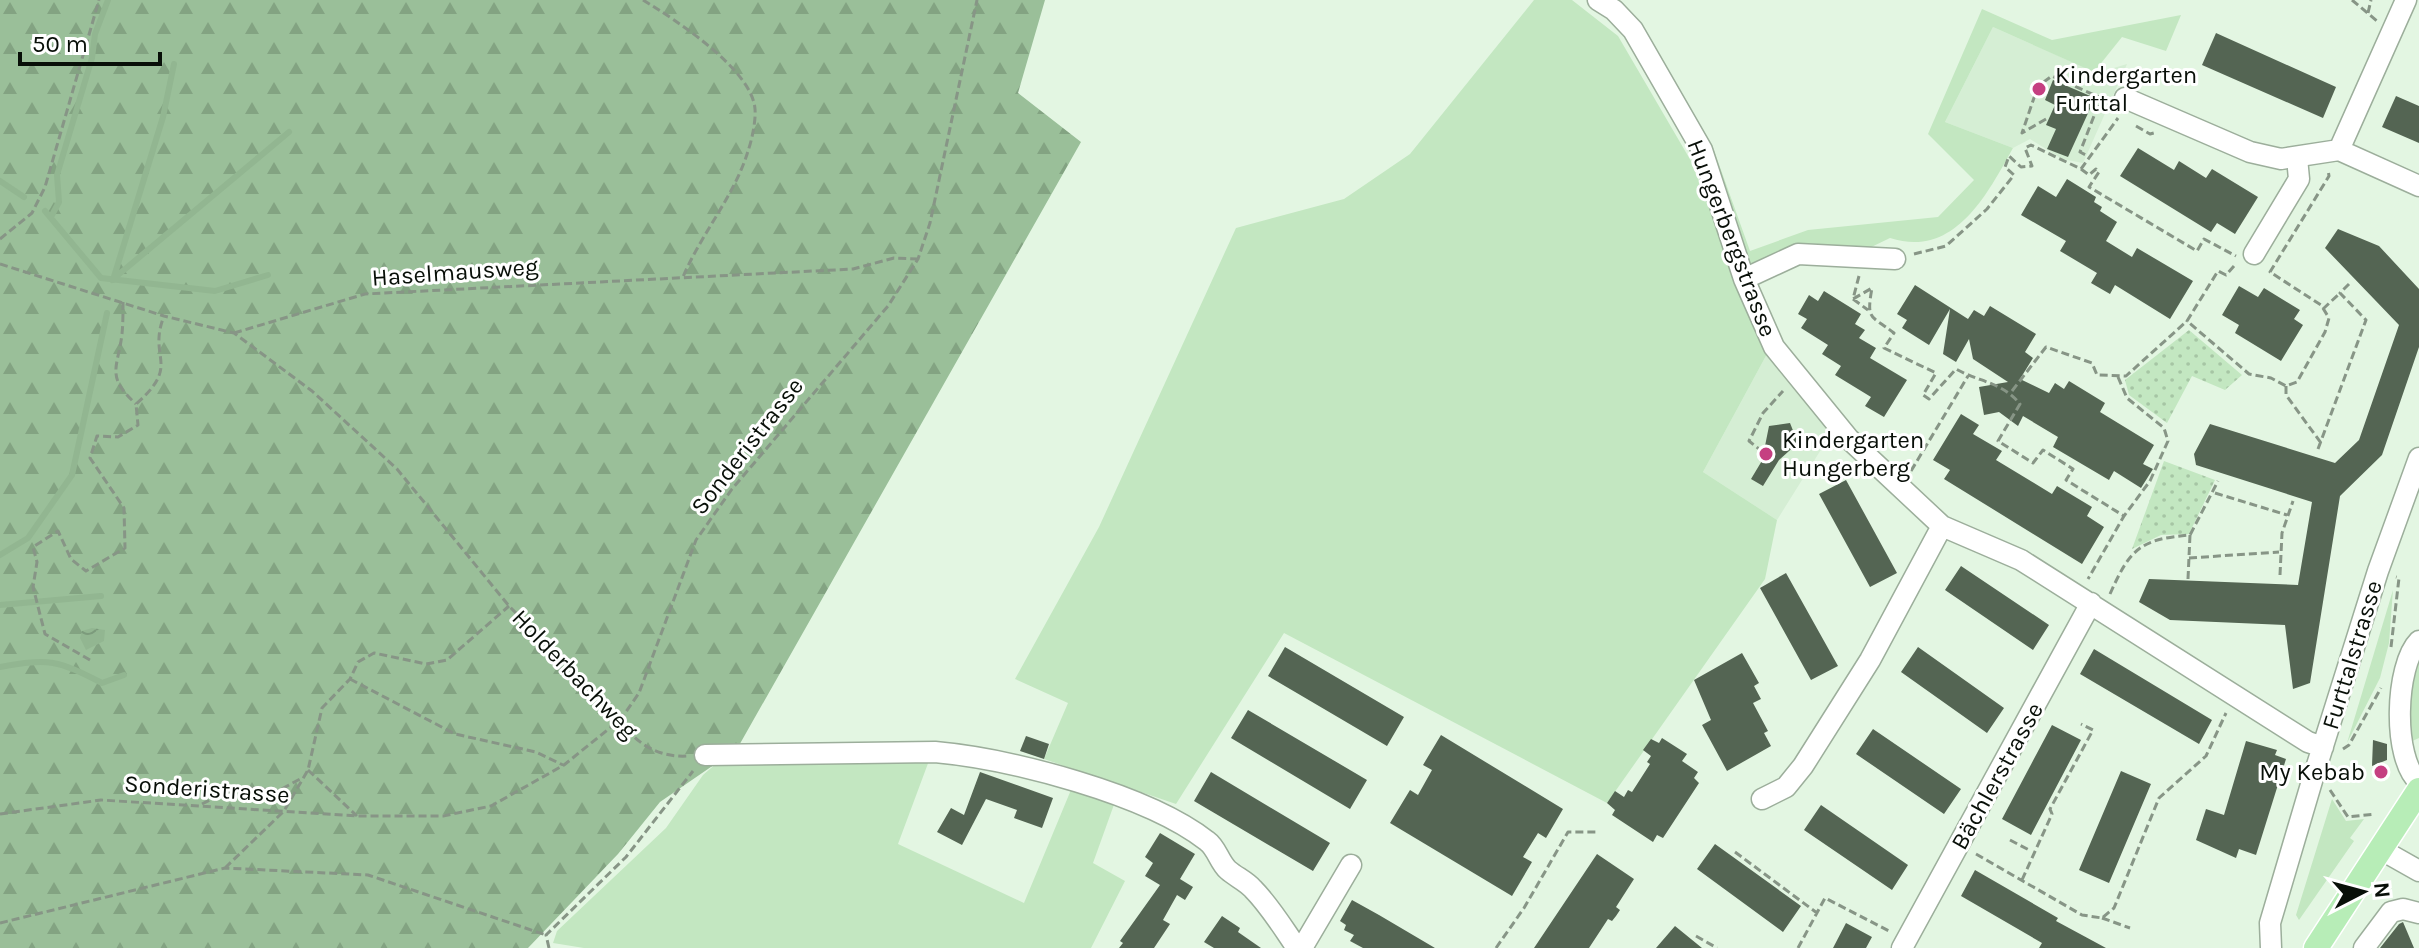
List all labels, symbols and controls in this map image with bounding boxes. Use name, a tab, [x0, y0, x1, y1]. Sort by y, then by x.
scale bar	[20, 16, 160, 66]
text: 50 m	[32, 30, 88, 58]
place label: Kindergarten Furttal	[2055, 61, 2197, 117]
marker: Kindergarten Furttal	[2030, 80, 2048, 98]
street label: Hungerbergstrasse	[1681, 135, 1783, 341]
street label: Haselmausweg	[371, 252, 540, 292]
street label: Sonderistrasse	[685, 372, 809, 520]
place label: Kindergarten Hungerberg	[1782, 426, 1924, 482]
marker: Kindergarten Hungerberg	[1757, 445, 1775, 463]
street label: Furttalstrasse	[2316, 577, 2388, 733]
street label: Holderbachweg	[506, 604, 644, 745]
street label: Bächlerstrasse	[1945, 698, 2049, 854]
place label: My Kebab	[2259, 758, 2365, 786]
marker: My Kebab	[2372, 763, 2390, 781]
street label: Sonderistrasse	[123, 769, 291, 809]
north arrow	[2323, 852, 2403, 932]
text: N	[2368, 881, 2396, 899]

